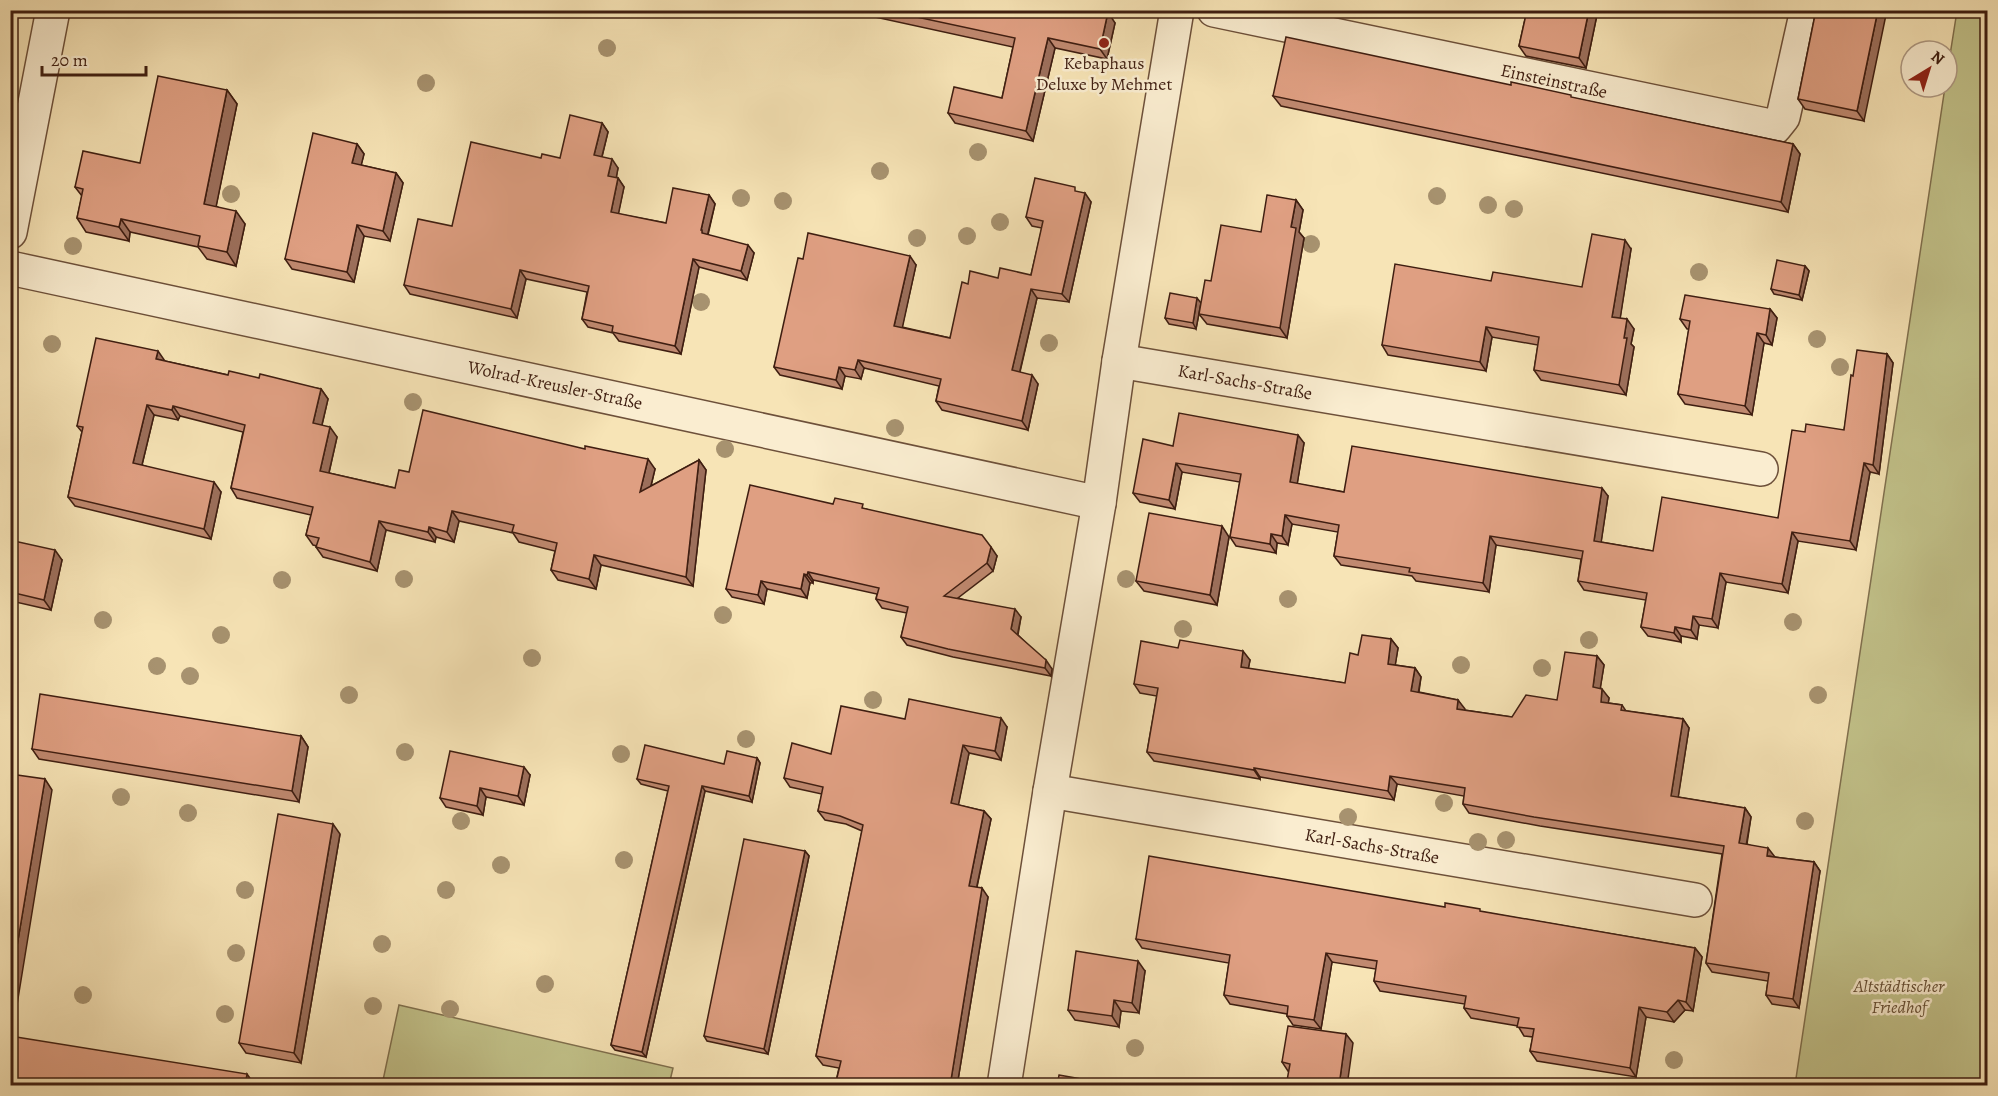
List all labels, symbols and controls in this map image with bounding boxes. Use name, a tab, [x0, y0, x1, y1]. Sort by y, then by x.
marker: Kebaphaus Deluxe by Mehmet	[1097, 36, 1111, 50]
scale bar	[42, 39, 146, 77]
north arrow	[1899, 39, 1959, 99]
text: N	[1926, 46, 1949, 70]
text: 20 m	[51, 48, 88, 72]
place label: Kebaphaus Deluxe by Mehmet	[1036, 51, 1172, 96]
street label: Einsteinstraße	[1499, 58, 1609, 104]
street label: Wolrad-Kreusler-Straße	[464, 355, 645, 415]
street label: Karl-Sachs-Straße	[1176, 358, 1314, 406]
street label: Karl-Sachs-Straße	[1303, 822, 1441, 870]
park label: Altstädtischer Friedhof	[1853, 974, 1945, 1019]

